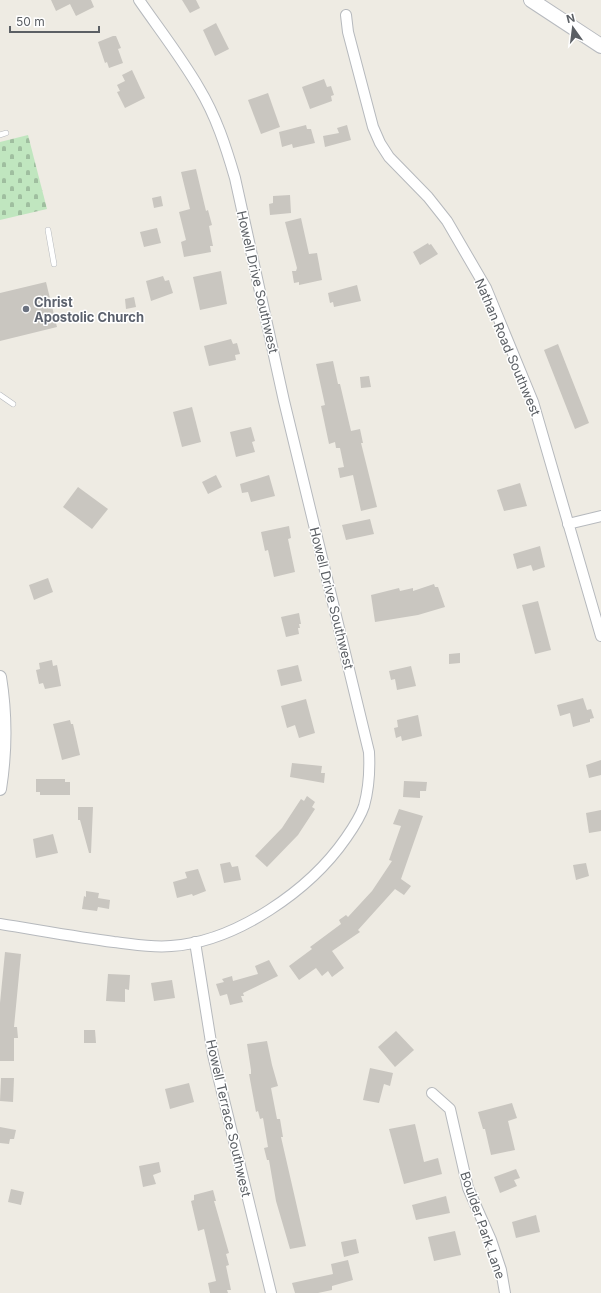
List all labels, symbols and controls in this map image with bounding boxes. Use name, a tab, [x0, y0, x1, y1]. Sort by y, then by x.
scale bar	[10, 8, 99, 34]
north arrow	[553, 8, 593, 48]
text: N	[565, 10, 576, 26]
text: 50 m	[16, 14, 45, 29]
street label: Howell Drive Southwest	[234, 209, 282, 355]
street label: Nathan Road Southwest	[472, 276, 544, 418]
place label: Christ Apostolic Church	[34, 294, 144, 325]
marker: Christ Apostolic Church	[21, 304, 31, 314]
street label: Howell Drive Southwest	[307, 525, 357, 671]
street label: Howell Terrace Southwest	[203, 1038, 255, 1198]
street label: Boulder Park Lane	[457, 1169, 509, 1281]

